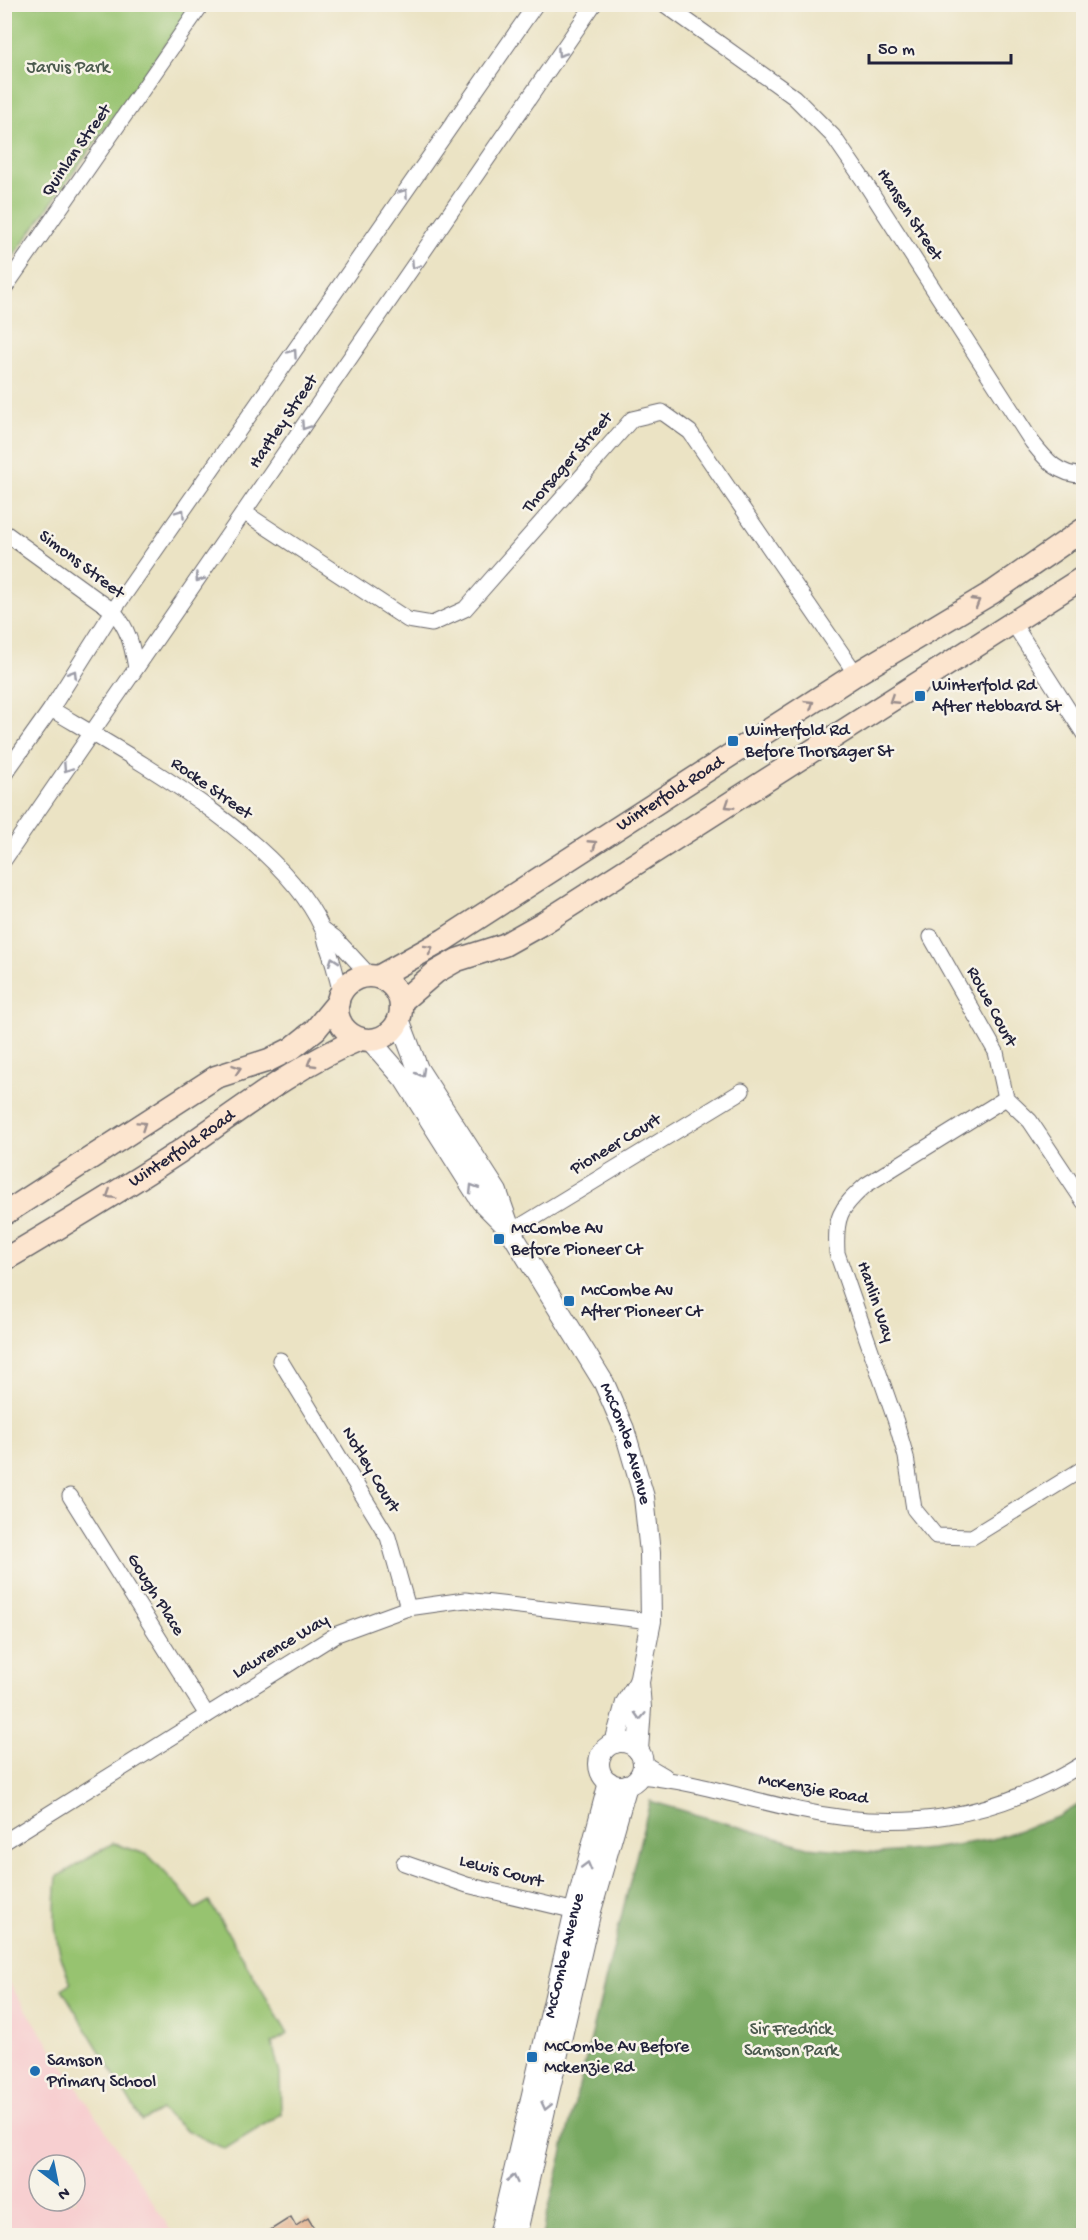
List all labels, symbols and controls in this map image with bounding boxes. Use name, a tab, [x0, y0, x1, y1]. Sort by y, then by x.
scale bar	[869, 27, 1012, 65]
text: 50 m	[878, 40, 915, 61]
one-way arrow	[557, 46, 568, 57]
park label: Jarvis Park	[27, 58, 111, 79]
street label: Quinlan Street	[37, 99, 117, 201]
street label: Hansen Street	[871, 165, 947, 266]
one-way arrow	[397, 188, 408, 199]
one-way arrow	[411, 259, 422, 270]
one-way arrow	[286, 348, 297, 359]
street label: Hartley Street	[245, 370, 324, 473]
street label: Thorsager Street	[518, 407, 619, 519]
one-way arrow	[301, 420, 312, 431]
one-way arrow	[174, 508, 185, 519]
street label: Simons Street	[34, 526, 129, 605]
one-way arrow	[196, 571, 207, 582]
one-way arrow	[970, 598, 980, 610]
one-way arrow	[65, 670, 77, 680]
place label: Winterfold Rd After Hebbard St	[932, 676, 1062, 718]
marker: Winterfold Rd After Hebbard St	[913, 689, 927, 703]
one-way arrow	[889, 692, 899, 704]
one-way arrow	[803, 700, 814, 711]
place label: Winterfold Rd Before Thorsager St	[744, 721, 895, 763]
marker: Winterfold Rd Before Thorsager St	[726, 734, 740, 748]
street label: Winterfold Road	[613, 751, 729, 836]
street label: Rocke Street	[166, 753, 257, 826]
one-way arrow	[63, 761, 74, 772]
one-way arrow	[724, 797, 735, 808]
one-way arrow	[586, 840, 597, 851]
one-way arrow	[422, 944, 433, 956]
one-way arrow	[327, 956, 340, 967]
street label: Rowe Court	[961, 963, 1022, 1052]
one-way arrow	[307, 1056, 317, 1068]
one-way arrow	[231, 1064, 242, 1076]
one-way arrow	[414, 1067, 425, 1077]
street label: Winterfold Road	[125, 1104, 240, 1192]
street label: Pioneer Court	[566, 1109, 667, 1181]
one-way arrow	[135, 1121, 146, 1132]
one-way arrow	[469, 1183, 480, 1194]
one-way arrow	[106, 1188, 116, 1200]
place label: McCombe Av Before Pioneer Ct	[510, 1219, 644, 1261]
marker: McCombe Av Before Pioneer Ct	[492, 1232, 506, 1246]
street label: Hanlin Way	[851, 1259, 899, 1345]
place label: McCombe Av After Pioneer Ct	[581, 1281, 704, 1323]
marker: McCombe Av After Pioneer Ct	[562, 1294, 576, 1308]
street label: McCombe Avenue	[595, 1379, 655, 1506]
street label: Notley Court	[336, 1423, 405, 1518]
street label: Gough Place	[122, 1550, 189, 1640]
street label: Lawrence Way	[229, 1610, 333, 1684]
one-way arrow	[634, 1712, 647, 1721]
street label: McKenzie Road	[756, 1770, 871, 1810]
street label: Lewis Court	[457, 1851, 547, 1894]
one-way arrow	[579, 1861, 592, 1871]
street label: McCombe Avenue	[540, 1890, 590, 2020]
park label: Sir Fredrick Samson Park	[744, 2020, 840, 2062]
place label: McCombe Av Before Mckenzie Rd	[544, 2037, 690, 2079]
marker: McCombe Av Before Mckenzie Rd	[525, 2050, 539, 2064]
place label: Samson Primary School	[46, 2051, 156, 2093]
marker: Samson Primary School	[28, 2064, 42, 2078]
one-way arrow	[540, 2101, 553, 2111]
north arrow	[27, 2153, 87, 2213]
one-way arrow	[505, 2174, 518, 2184]
text: N	[53, 2182, 73, 2204]

